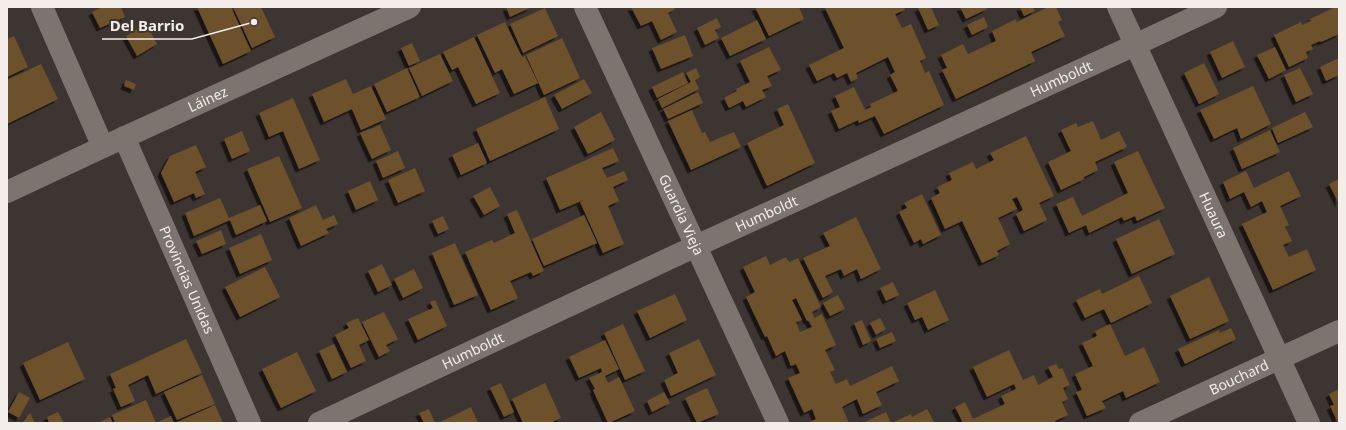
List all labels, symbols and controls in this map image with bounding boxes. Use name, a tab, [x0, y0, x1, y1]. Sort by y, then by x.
callout: Del Barrio	[102, 12, 192, 39]
text: Del Barrio	[110, 15, 184, 35]
street label: Humboldt	[1027, 56, 1095, 101]
street label: Láinez	[184, 81, 231, 116]
street label: Guardia Vieja	[655, 171, 709, 258]
street label: Huaura	[1195, 189, 1233, 241]
street label: Humboldt	[732, 191, 800, 236]
street label: Provincias Unidas	[155, 223, 220, 337]
street label: Humboldt	[439, 328, 507, 373]
street label: Bouchard	[1206, 355, 1272, 399]

